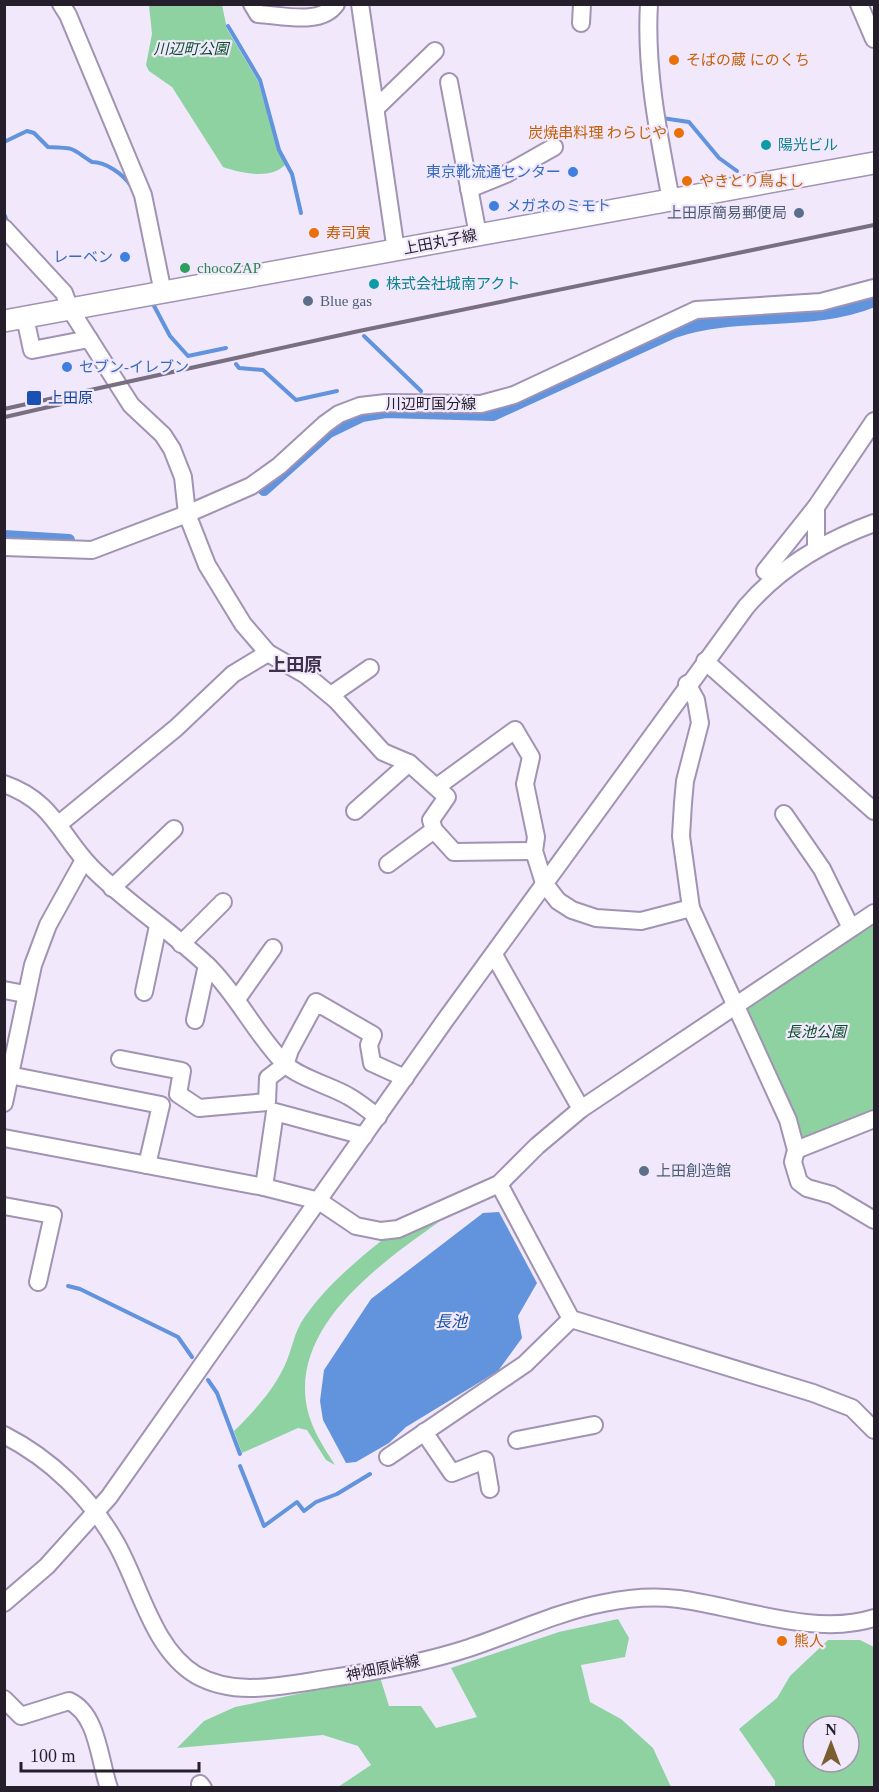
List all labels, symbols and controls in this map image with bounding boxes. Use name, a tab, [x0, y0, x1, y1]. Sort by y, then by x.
park label: 川辺町公園	[153, 41, 230, 57]
place label: そばの蔵 にのくち	[686, 52, 810, 68]
marker: そばの蔵 にのくち	[667, 53, 681, 67]
place label: 炭焼串料理 わらじや	[528, 124, 667, 141]
marker: 炭焼串料理 わらじや	[672, 126, 686, 140]
place label: 陽光ビル	[778, 137, 838, 153]
marker: 陽光ビル	[759, 138, 773, 152]
place label: 東京靴流通センター	[426, 164, 561, 180]
marker: 東京靴流通センター	[566, 165, 580, 179]
place label: やきとり鳥よし	[699, 173, 804, 189]
marker: やきとり鳥よし	[680, 174, 694, 188]
place label: メガネのミモト	[506, 198, 611, 214]
marker: メガネのミモト	[487, 199, 501, 213]
place label: 上田原簡易郵便局	[667, 205, 787, 221]
marker: 上田原簡易郵便局	[792, 206, 806, 220]
place label: 寿司寅	[326, 225, 371, 241]
marker: 寿司寅	[307, 226, 321, 240]
street label: 上田丸子線	[402, 227, 478, 257]
place label: レーベン	[53, 249, 113, 265]
marker: レーベン	[118, 250, 132, 264]
place label: chocoZAP	[197, 260, 261, 276]
marker: chocoZAP	[178, 261, 192, 275]
place label: 株式会社城南アクト	[386, 276, 520, 292]
marker: 株式会社城南アクト	[367, 277, 381, 291]
place label: Blue gas	[320, 293, 372, 309]
marker: Blue gas	[301, 294, 315, 308]
place label: セブン-イレブン	[79, 359, 189, 375]
marker: セブン-イレブン	[60, 360, 74, 374]
marker: 上田原	[25, 389, 43, 407]
place label: 上田原	[48, 390, 93, 406]
street label: 川辺町国分線	[386, 396, 476, 412]
district label: 上田原	[268, 655, 322, 675]
park label: 長池公園	[786, 1024, 848, 1040]
place label: 上田創造館	[656, 1163, 731, 1179]
marker: 上田創造館	[637, 1164, 651, 1178]
water label: 長池	[435, 1313, 469, 1330]
place label: 熊人	[794, 1633, 824, 1649]
marker: 熊人	[775, 1634, 789, 1648]
street label: 神畑原峠線	[345, 1652, 421, 1684]
north arrow	[801, 1714, 861, 1774]
text: N	[825, 1721, 837, 1738]
scale bar	[21, 1735, 200, 1773]
text: 100 m	[30, 1746, 76, 1766]

